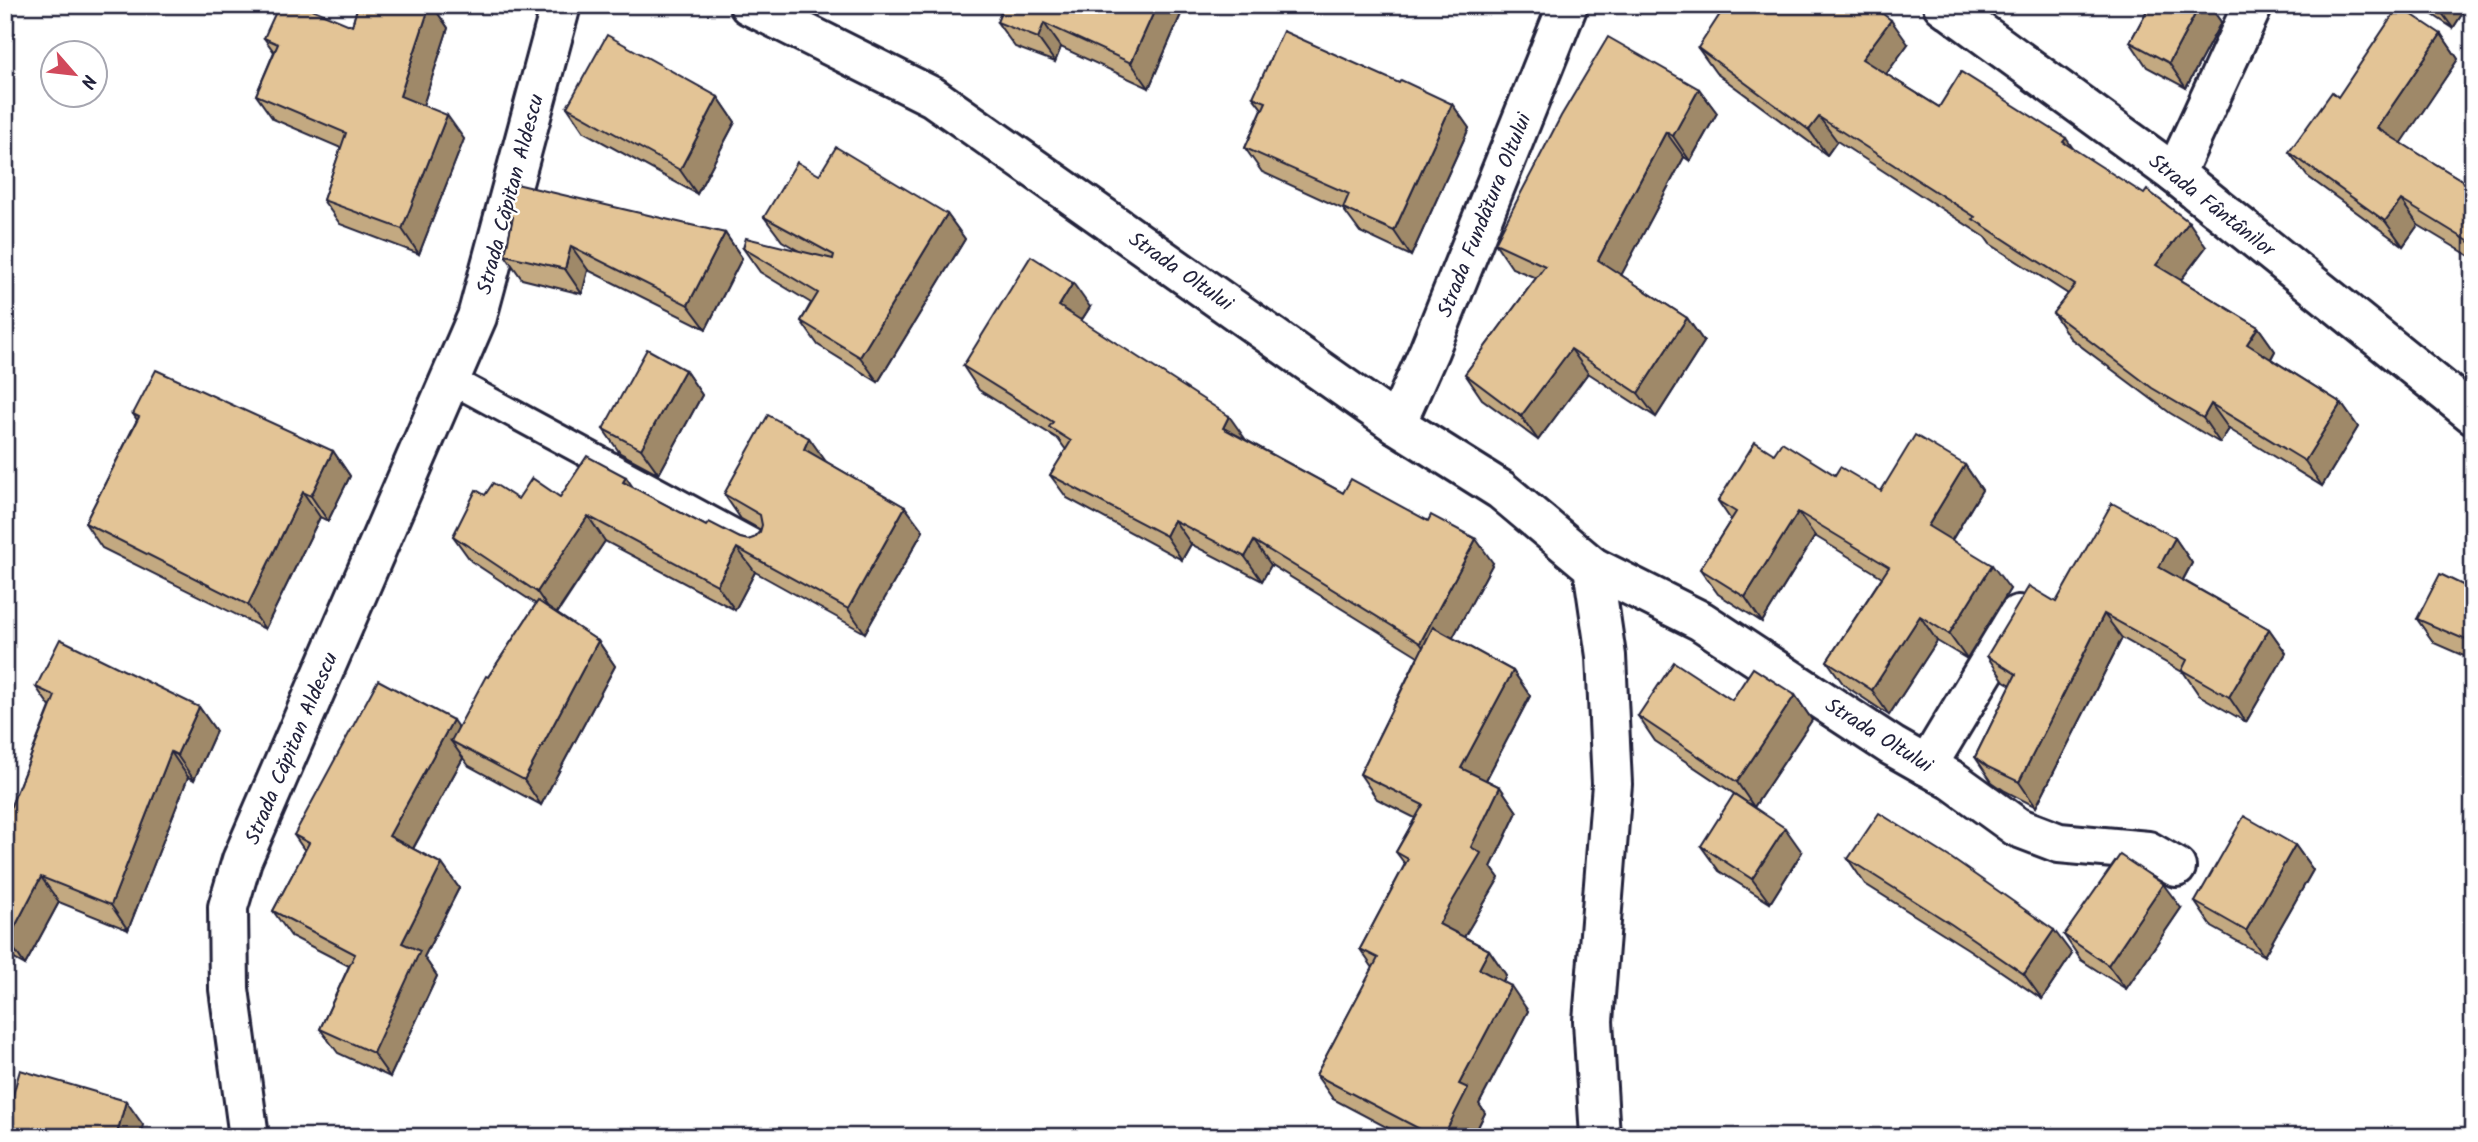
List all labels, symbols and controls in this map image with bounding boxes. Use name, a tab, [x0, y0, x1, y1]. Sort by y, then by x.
north arrow	[38, 38, 108, 108]
text: N	[71, 69, 103, 93]
street label: Strada Căpitan Aldescu	[469, 91, 554, 298]
street label: Strada Fundătura Oltului	[1429, 108, 1542, 323]
street label: Strada Fântânilor	[2141, 146, 2282, 267]
street label: Strada Oltului	[1121, 224, 1240, 321]
street label: Strada Căpitan Aldescu	[237, 647, 348, 850]
street label: Strada Oltului	[1818, 690, 1939, 783]

